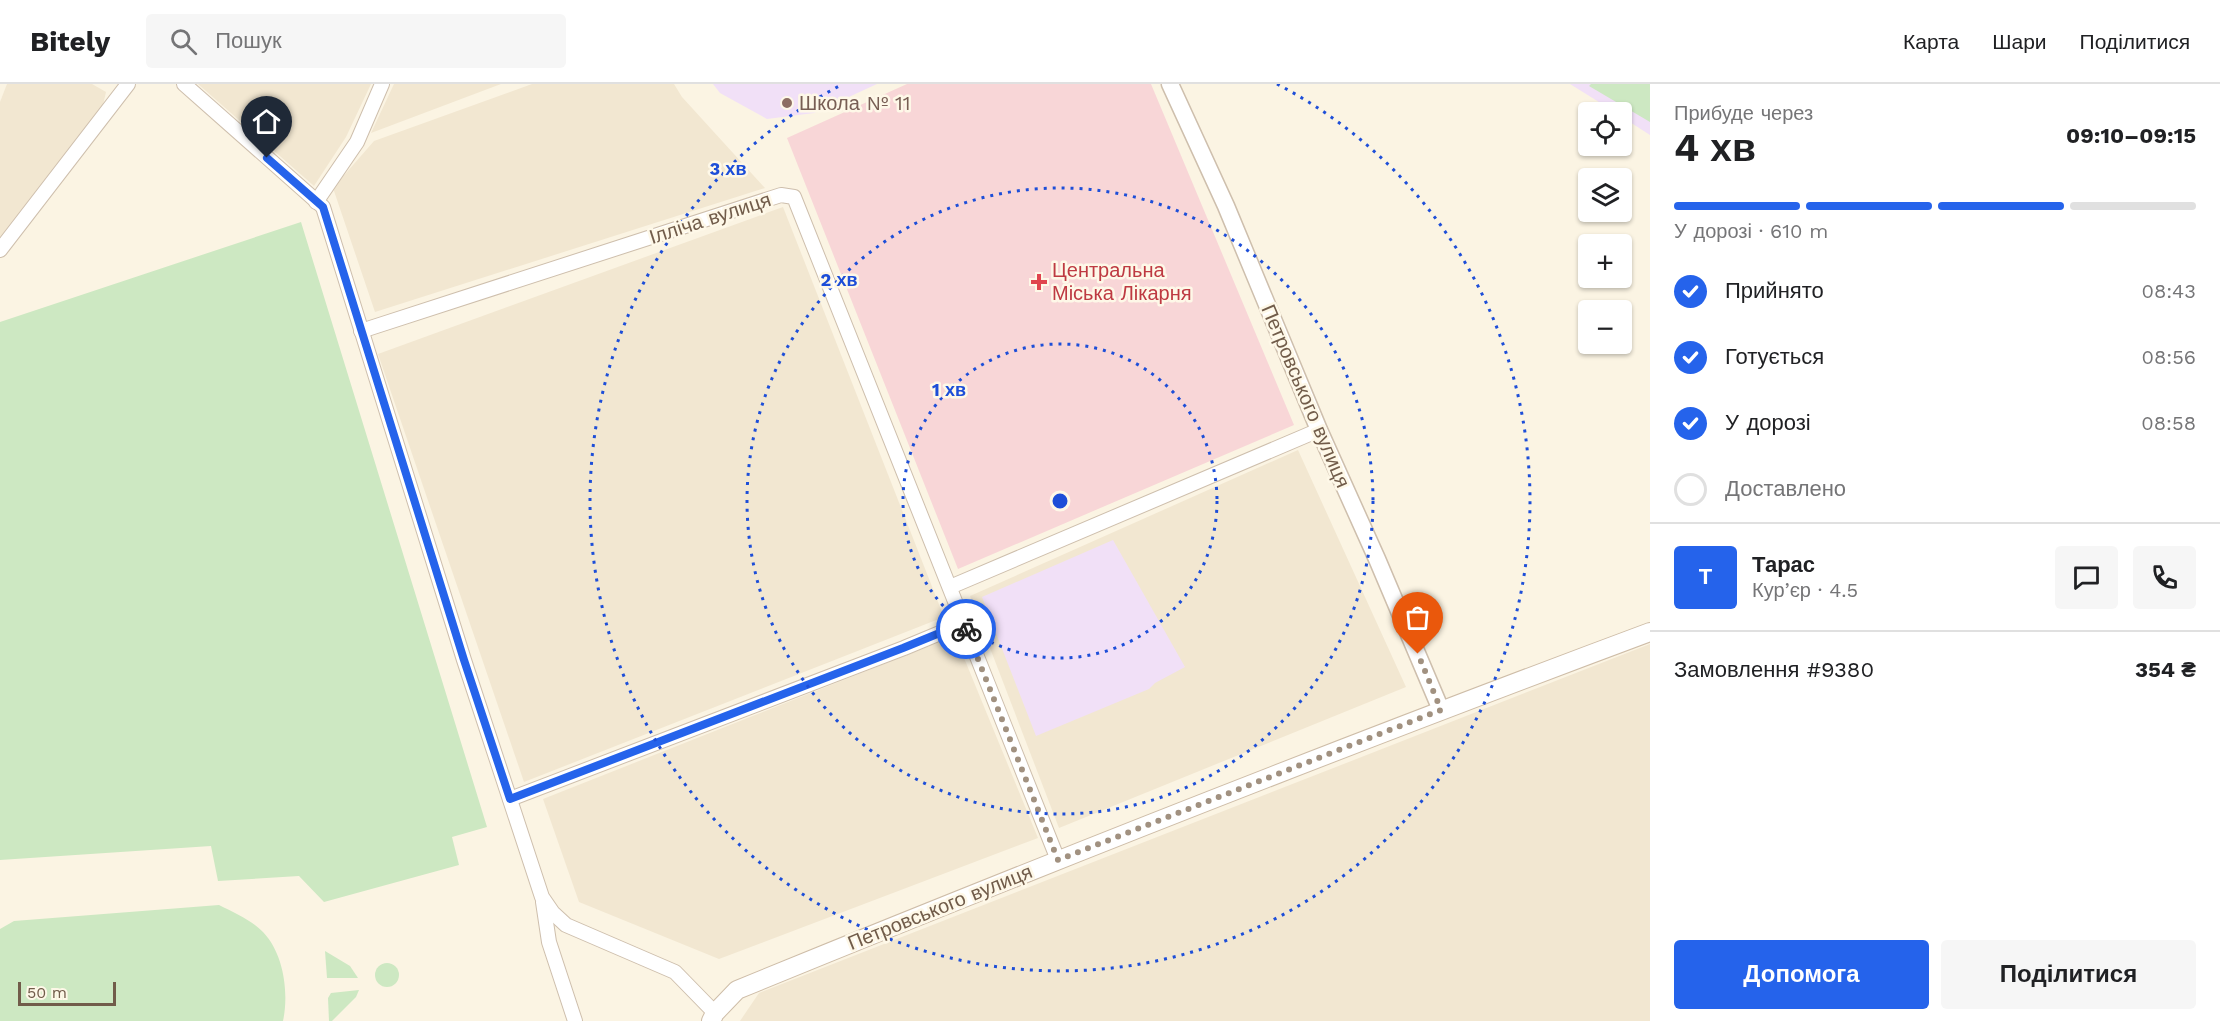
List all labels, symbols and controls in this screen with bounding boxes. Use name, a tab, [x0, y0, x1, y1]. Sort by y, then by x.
search box	[146, 14, 566, 68]
text: Bitely	[30, 25, 110, 58]
icon: search	[167, 25, 200, 58]
text: Пошук	[215, 28, 282, 53]
text: Карта	[1903, 29, 1959, 54]
text: Шари	[1992, 29, 2047, 54]
text: Поділитися	[2080, 29, 2190, 54]
place label: Школа № 11	[799, 91, 911, 115]
pin	[241, 96, 292, 158]
marker: Школа № 11	[780, 96, 794, 110]
text: Прибуде через	[1674, 101, 1813, 125]
map controls	[1578, 102, 1632, 354]
button: locate	[1578, 102, 1632, 156]
icon: home	[250, 105, 283, 138]
text: 09:10–09:15	[2066, 123, 2196, 148]
text: 4 хв	[1674, 125, 1756, 170]
text: 3 хв	[710, 158, 746, 179]
button: layers	[1578, 168, 1632, 222]
street label: Ілліча вулиця	[646, 187, 774, 249]
text: У дорозі · 610 m	[1674, 219, 1828, 243]
button: +	[1578, 234, 1632, 288]
place label: Центральна Міська Лікарня	[1052, 258, 1192, 305]
text: 2 хв	[821, 269, 857, 290]
marker: Центральна Міська Лікарня	[1030, 273, 1048, 291]
icon: check	[1674, 275, 1707, 308]
text: Прийнято	[1725, 278, 1824, 303]
text: 08:43	[2141, 279, 2196, 303]
button: −	[1578, 300, 1632, 354]
street label: Петровського вулиця	[1256, 301, 1356, 491]
icon: check	[1674, 341, 1707, 374]
text: Готується	[1725, 344, 1824, 369]
text: 08:56	[2142, 345, 2196, 369]
text: 1 хв	[932, 379, 966, 400]
icon: check	[1674, 407, 1707, 440]
text: У дорозі	[1725, 410, 1811, 435]
text: 08:58	[2141, 411, 2196, 435]
text: Доставлено	[1725, 476, 1846, 501]
centre of rings	[1050, 491, 1070, 511]
button: chat	[2055, 546, 2118, 609]
button: phone	[2133, 546, 2196, 609]
text: Тарас	[1752, 552, 1815, 577]
text: Т	[1699, 564, 1712, 589]
text: Кур’єр · 4.5	[1752, 578, 1858, 602]
pin	[1392, 592, 1443, 654]
courier	[936, 599, 996, 659]
icon: bag	[1401, 601, 1434, 634]
icon: bike	[950, 613, 983, 646]
text: Замовлення #9380	[1674, 657, 1874, 682]
text: 354 ₴	[2135, 657, 2196, 682]
street label: Петровського вулиця	[844, 859, 1036, 955]
button: Допомога	[1674, 940, 1929, 1009]
button: Поділитися	[1941, 940, 2196, 1009]
scale bar	[18, 979, 116, 1006]
text: 50 m	[27, 983, 67, 1002]

